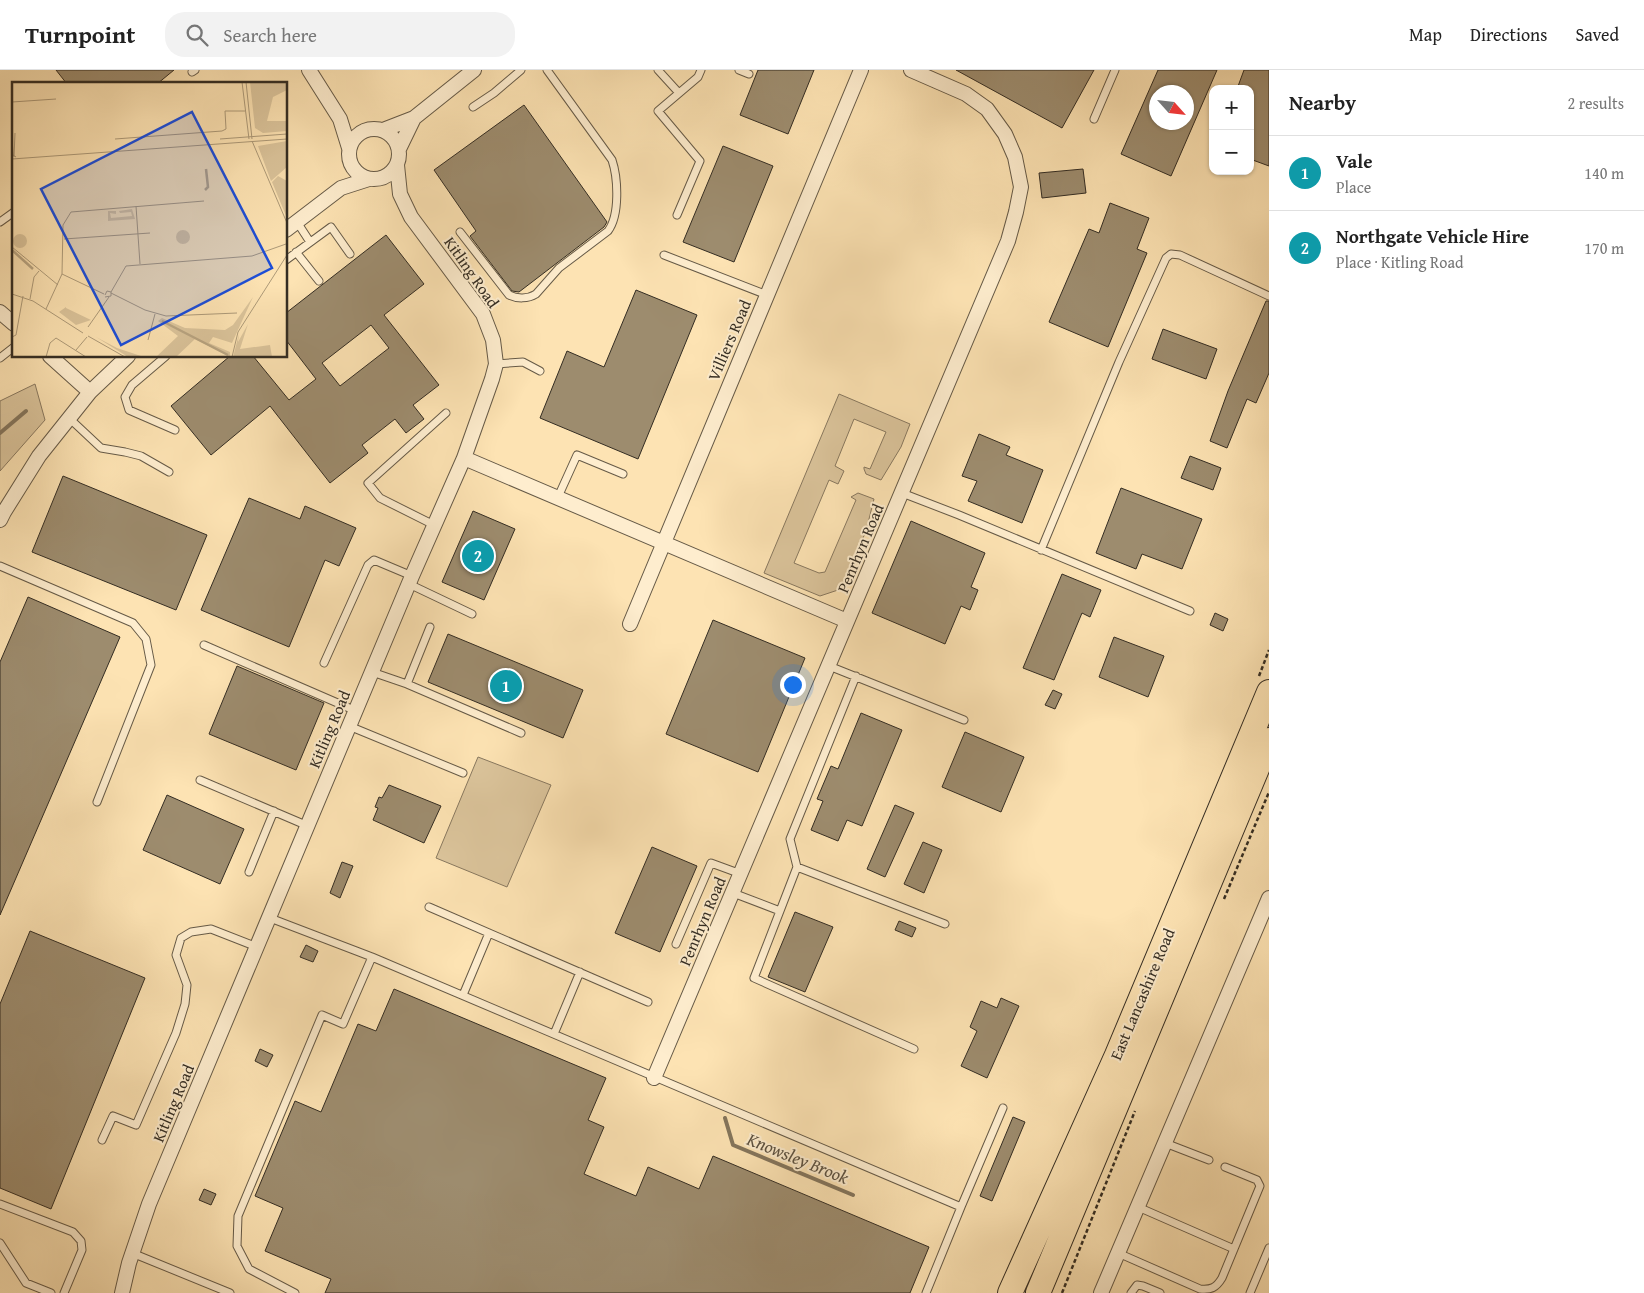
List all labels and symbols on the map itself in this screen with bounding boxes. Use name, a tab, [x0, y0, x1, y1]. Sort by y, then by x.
inset map	[12, 82, 288, 358]
north arrow	[1149, 85, 1194, 130]
street label: Kitling Road	[438, 231, 506, 313]
street label: Villiers Road	[701, 295, 757, 384]
street label: Penrhyn Road	[830, 499, 890, 596]
pin: 2	[462, 537, 494, 575]
pin: 1	[490, 667, 522, 705]
your location	[780, 672, 806, 698]
street label: Kitling Road	[302, 686, 356, 772]
street label: Penrhyn Road	[672, 872, 732, 969]
street label: East Lancashire Road	[1103, 924, 1181, 1064]
street label: Kitling Road	[146, 1060, 200, 1146]
water label: Knowsley Brook	[742, 1125, 854, 1191]

